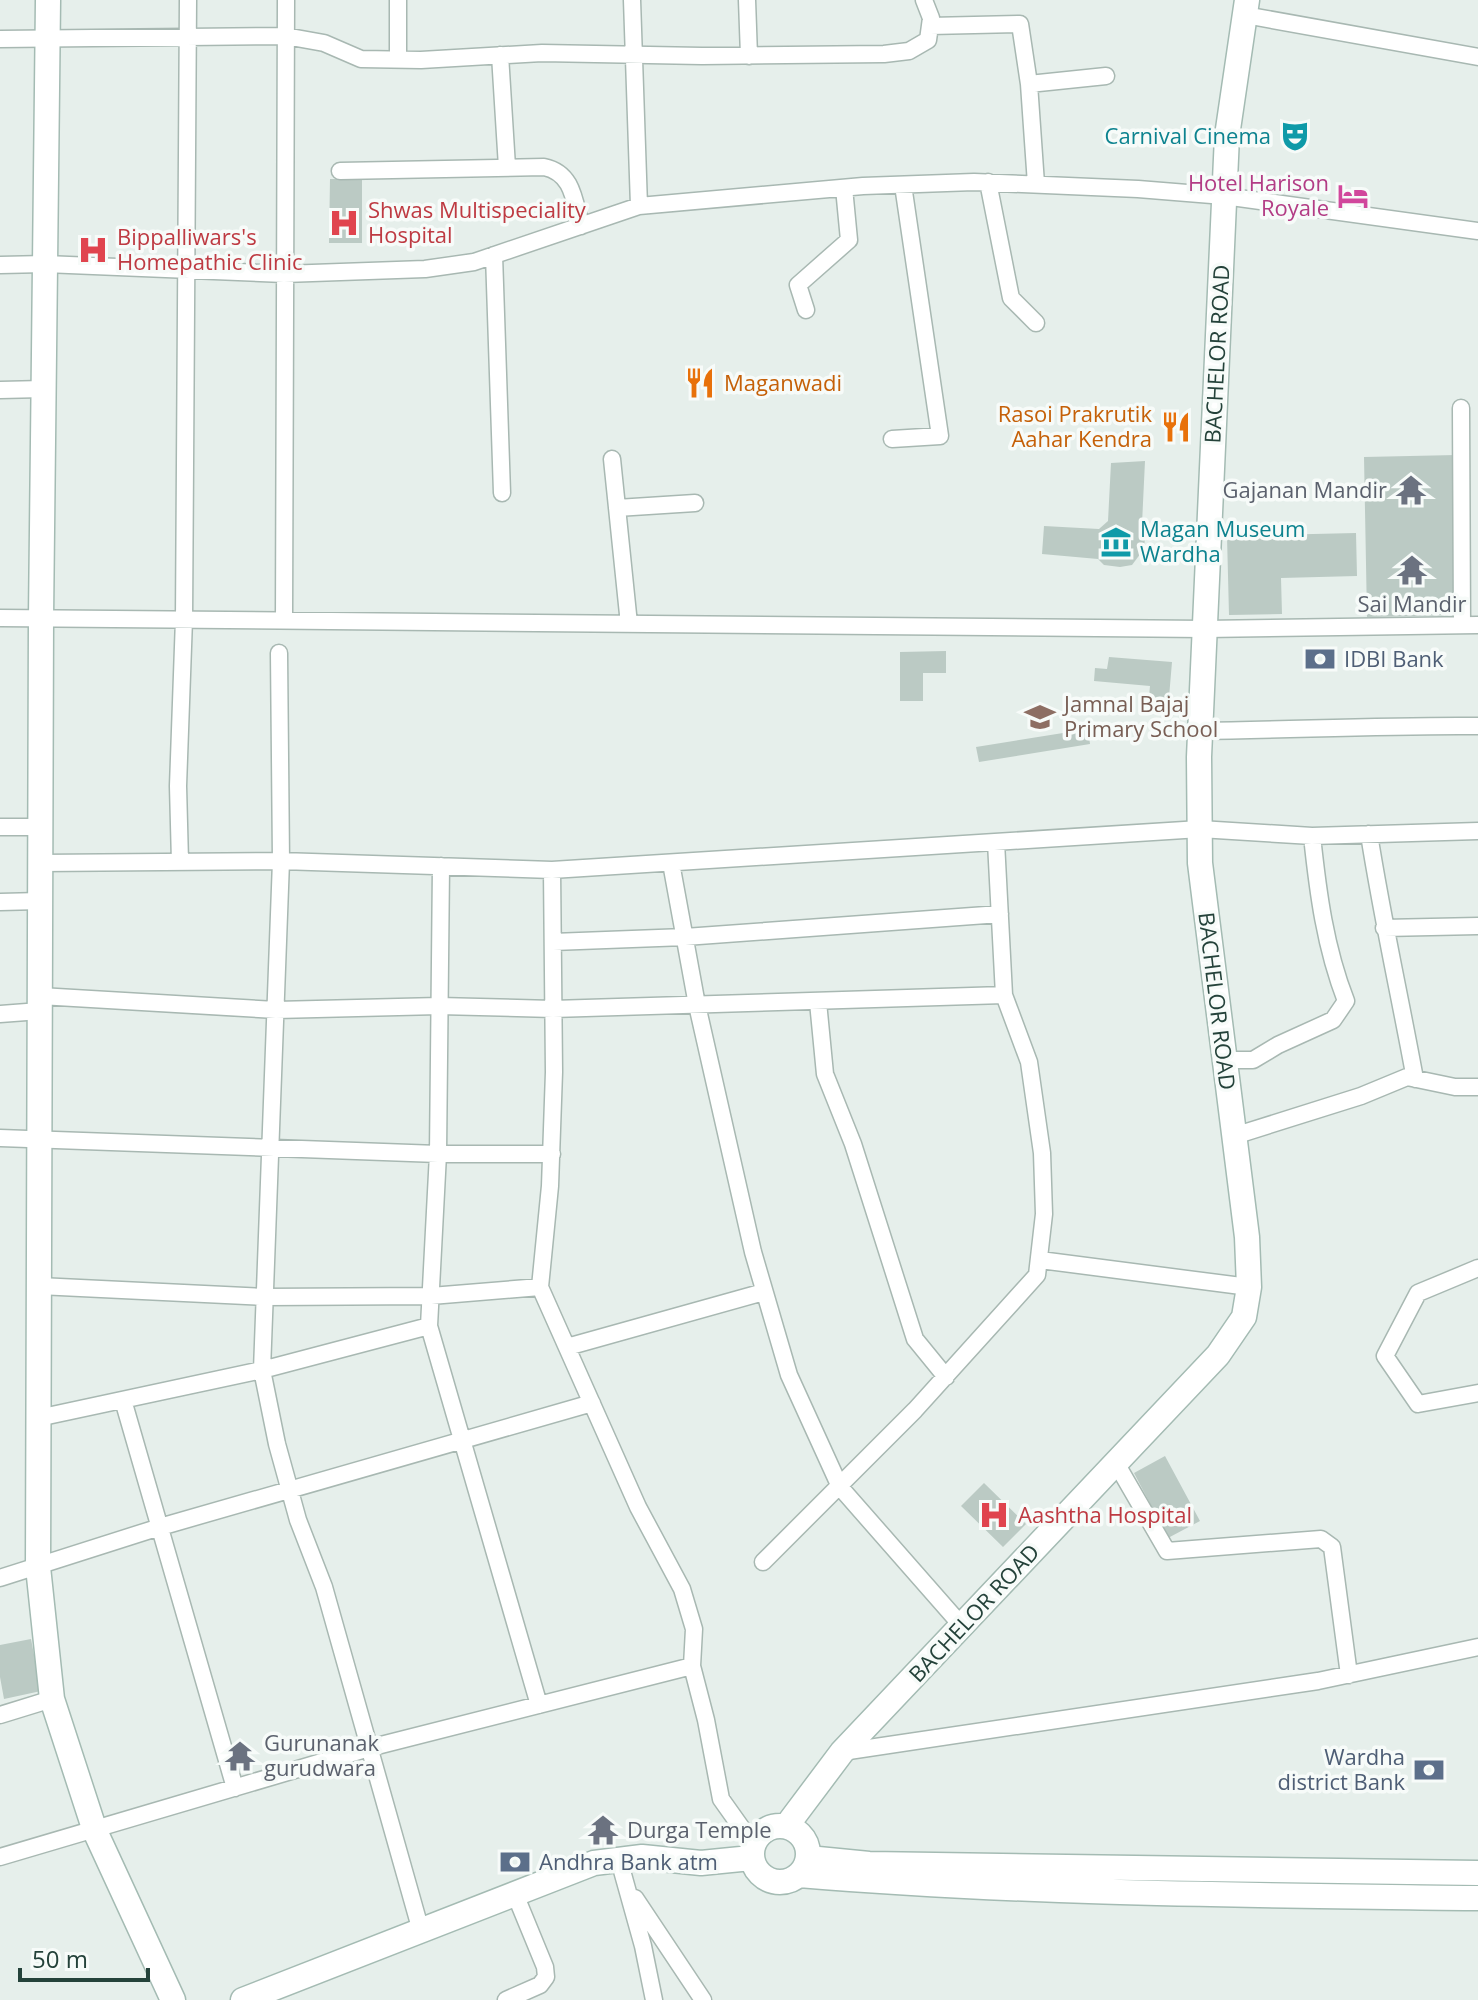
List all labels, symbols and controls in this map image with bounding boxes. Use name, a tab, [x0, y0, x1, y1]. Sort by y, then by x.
theatre icon: Carnival Cinema	[1278, 119, 1312, 153]
place label: Carnival Cinema	[1105, 120, 1271, 150]
place label: Hotel Harison Royale	[1188, 167, 1329, 222]
hotel icon: Hotel Harison Royale	[1336, 179, 1370, 213]
place label: Shwas Multispeciality Hospital	[368, 194, 587, 249]
hospital icon: Shwas Multispeciality Hospital	[327, 206, 361, 240]
place label: Bippalliwars's Homepathic Clinic	[117, 221, 303, 276]
hospital icon: Bippalliwars's Homepathic Clinic	[76, 233, 110, 267]
street label: BACHELOR ROAD	[1196, 264, 1236, 444]
restaurant icon: Maganwadi	[683, 366, 717, 400]
place label: Maganwadi	[724, 367, 842, 397]
place label: Rasoi Prakrutik Aahar Kendra	[998, 398, 1152, 453]
restaurant icon: Rasoi Prakrutik Aahar Kendra	[1159, 410, 1193, 444]
temple icon: Gajanan Mandir	[1394, 473, 1428, 507]
place label: Gajanan Mandir	[1223, 474, 1387, 504]
place label: Magan Museum Wardha	[1140, 513, 1305, 568]
museum icon: Magan Museum Wardha	[1099, 525, 1133, 559]
temple icon: Sai Mandir	[1395, 553, 1429, 587]
place label: Sai Mandir	[1357, 588, 1467, 618]
bank icon: IDBI Bank	[1303, 642, 1337, 676]
place label: IDBI Bank	[1344, 643, 1444, 673]
place label: Jamnal Bajaj Primary School	[1062, 688, 1218, 743]
school or university icon: Jamnal Bajaj Primary School	[1023, 700, 1057, 734]
street label: BACHELOR ROAD	[1192, 910, 1244, 1091]
hospital icon: Aashtha Hospital	[977, 1498, 1011, 1532]
place label: Aashtha Hospital	[1018, 1499, 1192, 1529]
street label: BACHELOR ROAD	[901, 1537, 1045, 1688]
place label: Gurunanak gurudwara	[264, 1727, 379, 1782]
temple icon: Gurunanak gurudwara	[223, 1739, 257, 1773]
place label: Wardha district Bank	[1278, 1741, 1405, 1796]
bank icon: Wardha district Bank	[1412, 1753, 1446, 1787]
temple icon: Durga Temple	[586, 1813, 620, 1847]
place label: Durga Temple	[627, 1814, 772, 1844]
bank icon: Andhra Bank atm	[498, 1845, 532, 1879]
place label: Andhra Bank atm	[539, 1846, 718, 1876]
scale bar	[20, 1932, 148, 1982]
text: 50 m	[32, 1942, 88, 1975]

